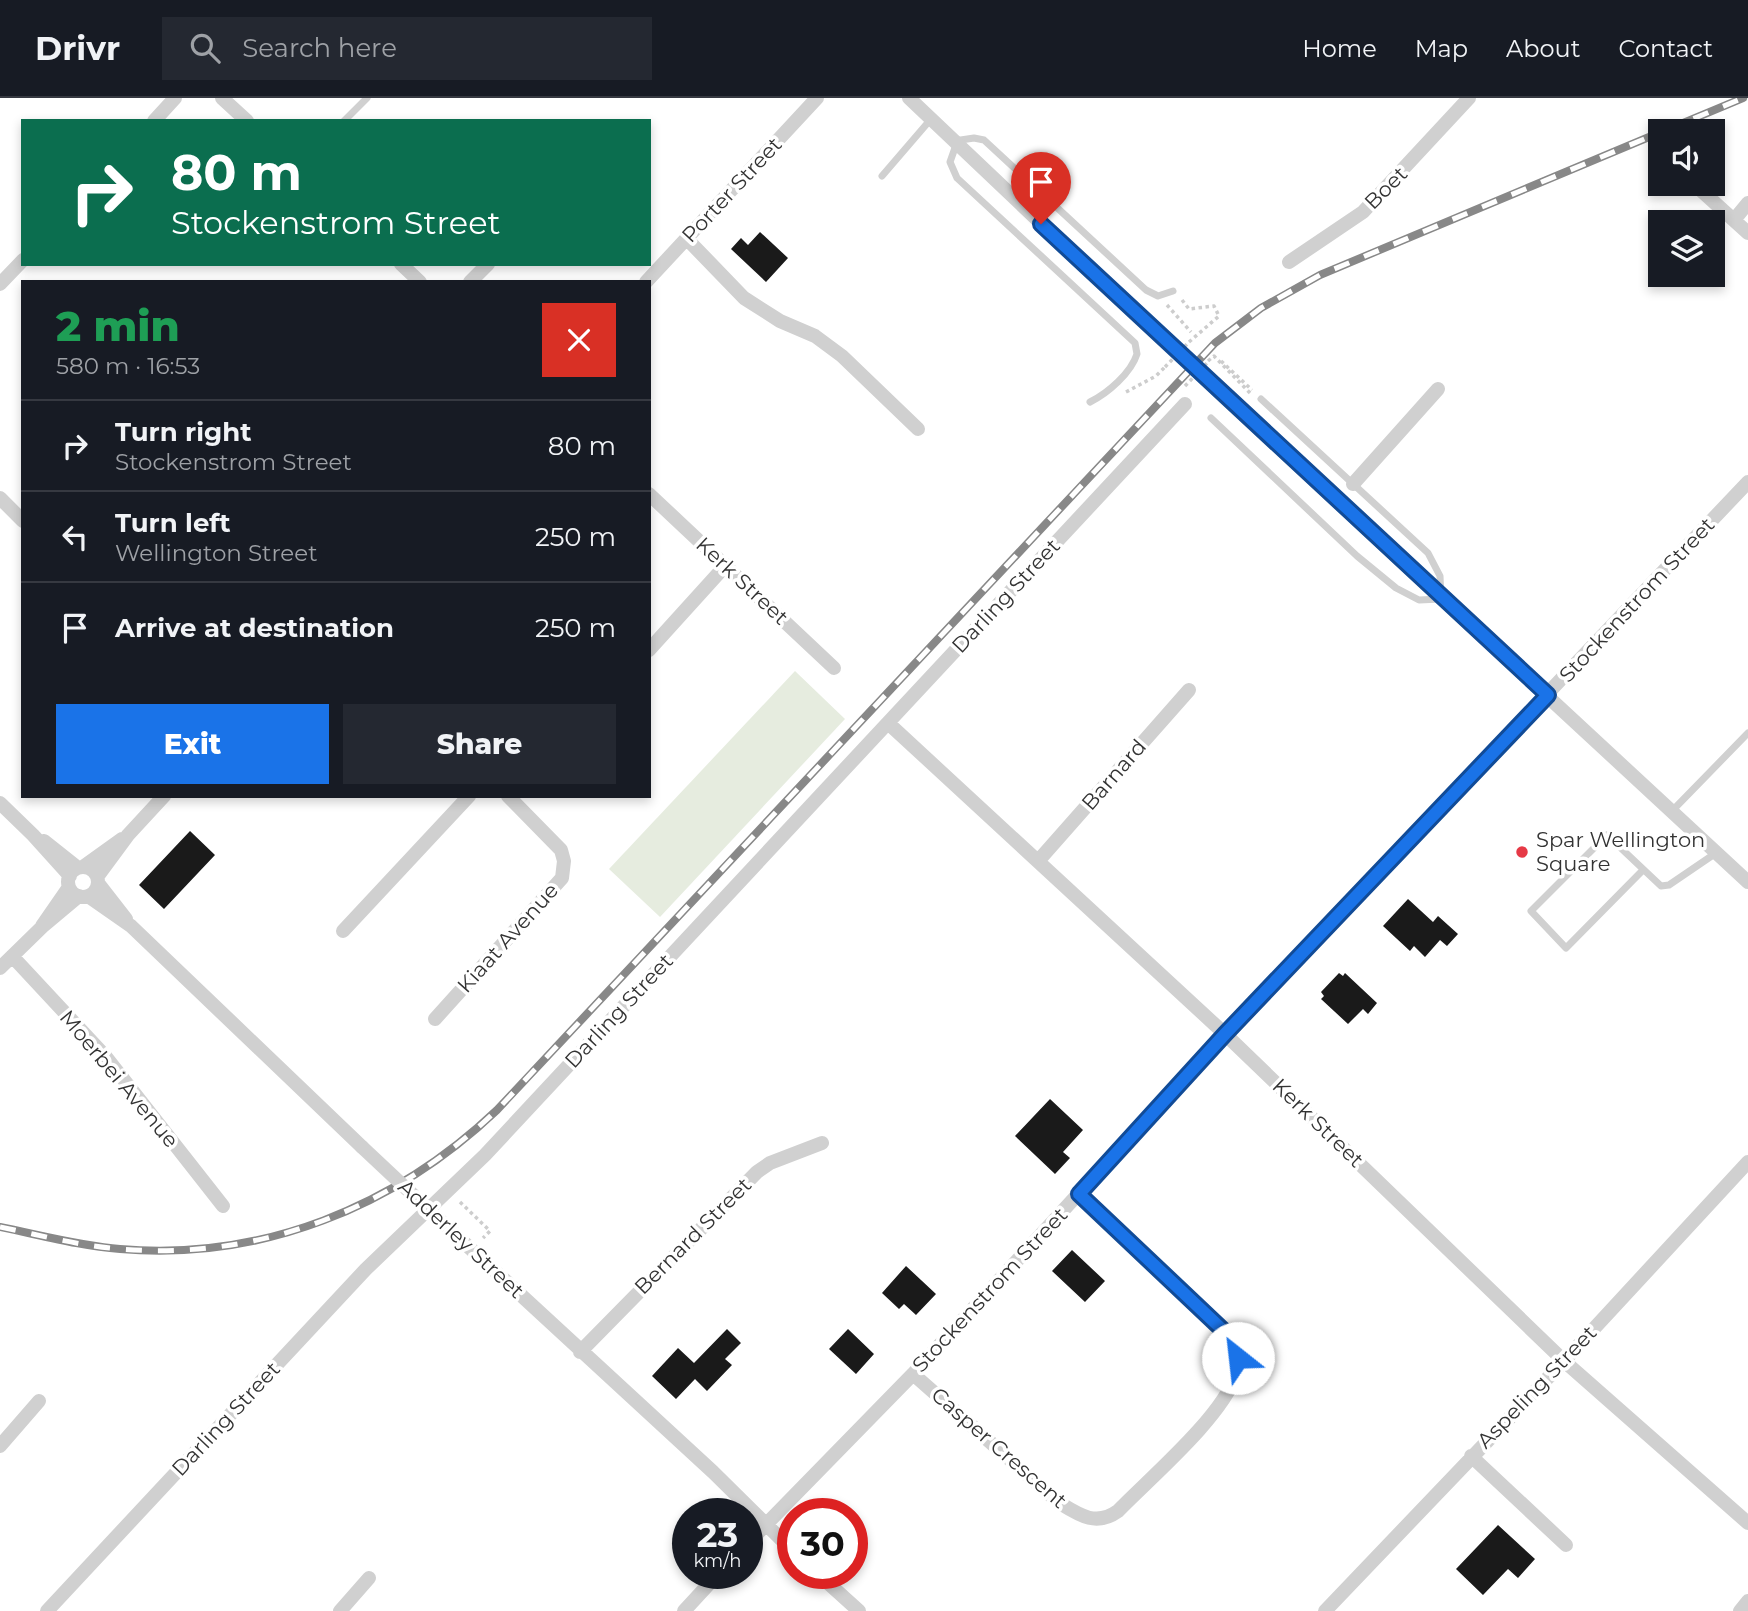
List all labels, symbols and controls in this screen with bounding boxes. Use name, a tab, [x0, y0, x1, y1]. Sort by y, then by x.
search box	[162, 17, 652, 80]
text: Drivr	[35, 28, 120, 68]
icon: search	[186, 29, 224, 67]
text: Search here	[242, 32, 397, 64]
text: Home	[1302, 34, 1377, 63]
text: Map	[1415, 34, 1468, 63]
text: About	[1506, 34, 1580, 63]
text: Contact	[1618, 34, 1713, 63]
map controls	[1648, 119, 1725, 287]
button: sound	[1648, 119, 1725, 196]
street label: Porter Street	[676, 132, 787, 248]
text: 80 m	[171, 143, 302, 202]
icon: right	[56, 147, 147, 238]
pin	[1011, 152, 1071, 224]
street label: Boet	[1359, 161, 1412, 214]
icon: arrive	[1022, 163, 1060, 201]
text: Stockenstrom Street	[171, 203, 501, 242]
button: layers	[1648, 210, 1725, 287]
text: 2 min	[56, 300, 180, 352]
button: close	[542, 303, 616, 377]
text: 580 m · 16:53	[56, 352, 200, 380]
text: Turn right	[115, 416, 251, 448]
icon: right	[56, 427, 94, 465]
text: 80 m	[548, 430, 616, 462]
text: Stockenstrom Street	[115, 448, 352, 476]
text: Turn left	[115, 507, 231, 539]
street label: Stockenstrom Street	[1554, 512, 1720, 687]
icon: left	[56, 518, 94, 556]
text: 250 m	[535, 521, 616, 553]
street label: Kerk Street	[691, 532, 794, 630]
street label: Darling Street	[946, 533, 1065, 658]
text: Wellington Street	[115, 539, 317, 567]
icon: arrive	[56, 609, 94, 647]
text: Arrive at destination	[115, 612, 394, 644]
text: 250 m	[535, 612, 616, 644]
button: Exit	[56, 704, 329, 784]
button: Share	[343, 704, 616, 784]
street label: Barnard	[1076, 734, 1151, 815]
place label: Spar Wellington Square	[1536, 827, 1705, 876]
marker: Spar Wellington Square	[1514, 844, 1530, 860]
street label: Kiaat Avenue	[452, 878, 563, 998]
street label: Darling Street	[559, 948, 678, 1073]
street label: Moerbei Avenue	[55, 1005, 184, 1152]
street label: Kerk Street	[1268, 1073, 1369, 1172]
street label: Bernard Street	[629, 1172, 756, 1299]
street label: Adderley Street	[393, 1174, 529, 1303]
street label: Stockenstrom Street	[907, 1202, 1073, 1377]
street label: Aspeling Street	[1472, 1320, 1602, 1453]
position arrow	[1201, 1321, 1275, 1395]
street label: Darling Street	[166, 1356, 285, 1481]
street label: Casper Crescent	[927, 1382, 1072, 1513]
speed limit sign: 30	[777, 1498, 868, 1589]
text: 23	[697, 1513, 738, 1556]
text: km/h	[693, 1550, 742, 1572]

